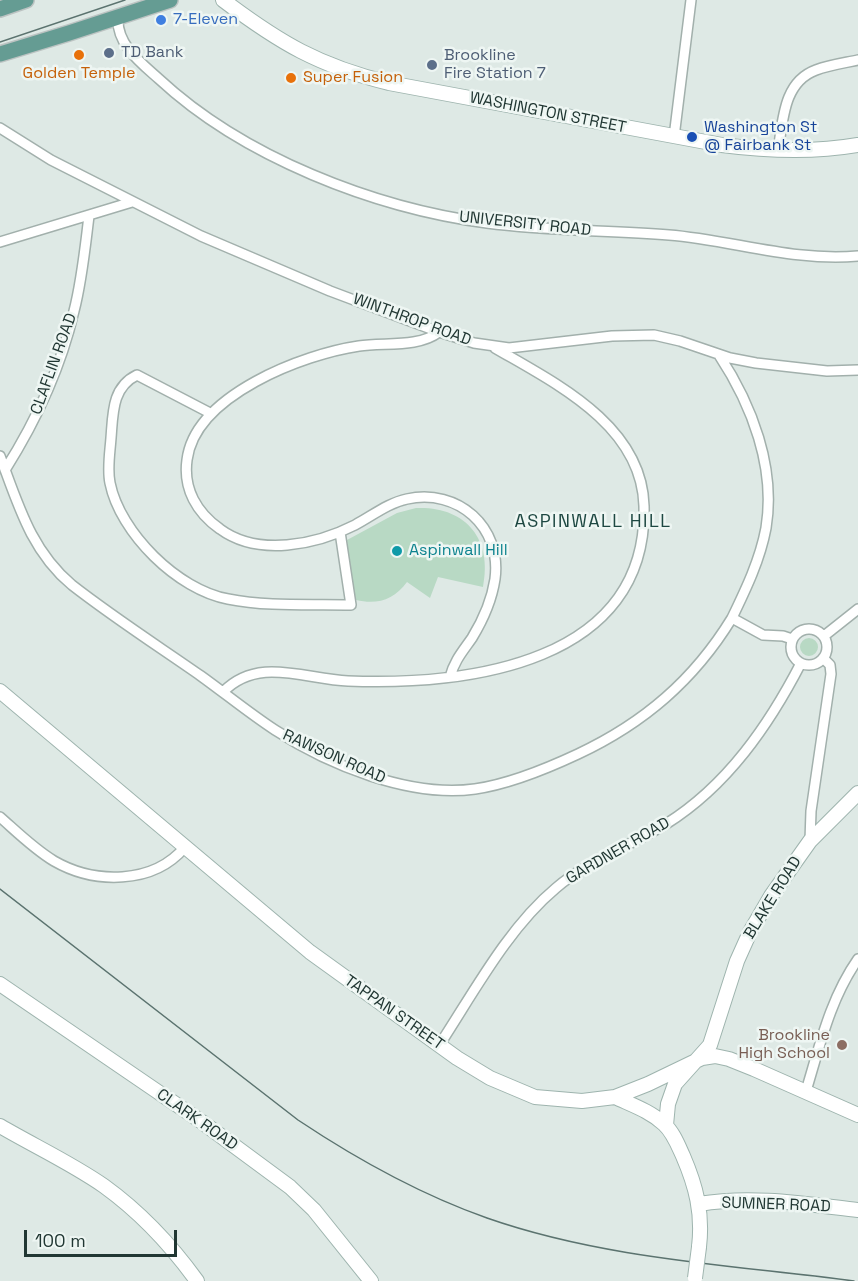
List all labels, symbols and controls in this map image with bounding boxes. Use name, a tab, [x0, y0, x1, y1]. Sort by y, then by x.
place label: 7-Eleven	[173, 10, 238, 30]
marker: 7-Eleven	[154, 13, 168, 27]
place label: TD Bank	[121, 43, 183, 63]
marker: TD Bank	[102, 46, 116, 60]
place label: Brookline Fire Station 7	[444, 46, 546, 84]
marker: Golden Temple	[72, 48, 86, 62]
marker: Brookline Fire Station 7	[425, 58, 439, 72]
place label: Golden Temple	[23, 64, 135, 84]
place label: Super Fusion	[303, 68, 403, 88]
marker: Super Fusion	[284, 71, 298, 85]
street label: WASHINGTON STREET	[468, 88, 628, 138]
place label: Washington St @ Fairbank St	[704, 118, 817, 156]
marker: Washington St @ Fairbank St	[685, 130, 699, 144]
street label: UNIVERSITY ROAD	[458, 208, 592, 240]
street label: WINTHROP ROAD	[350, 290, 474, 350]
street label: CLAFLIN ROAD	[27, 311, 81, 417]
district label: ASPINWALL HILL	[514, 511, 672, 533]
place label: Aspinwall Hill	[409, 541, 508, 561]
marker: Aspinwall Hill	[390, 544, 404, 558]
street label: RAWSON ROAD	[280, 726, 388, 788]
street label: GARDNER ROAD	[563, 814, 673, 888]
street label: BLAKE ROAD	[740, 853, 806, 943]
street label: TAPPAN STREET	[340, 971, 448, 1055]
place label: Brookline High School	[739, 1026, 830, 1064]
marker: Brookline High School	[835, 1038, 849, 1052]
street label: CLARK ROAD	[153, 1085, 241, 1155]
street label: SUMNER ROAD	[721, 1193, 831, 1217]
scale bar	[27, 1218, 180, 1256]
text: 100 m	[35, 1229, 86, 1252]

